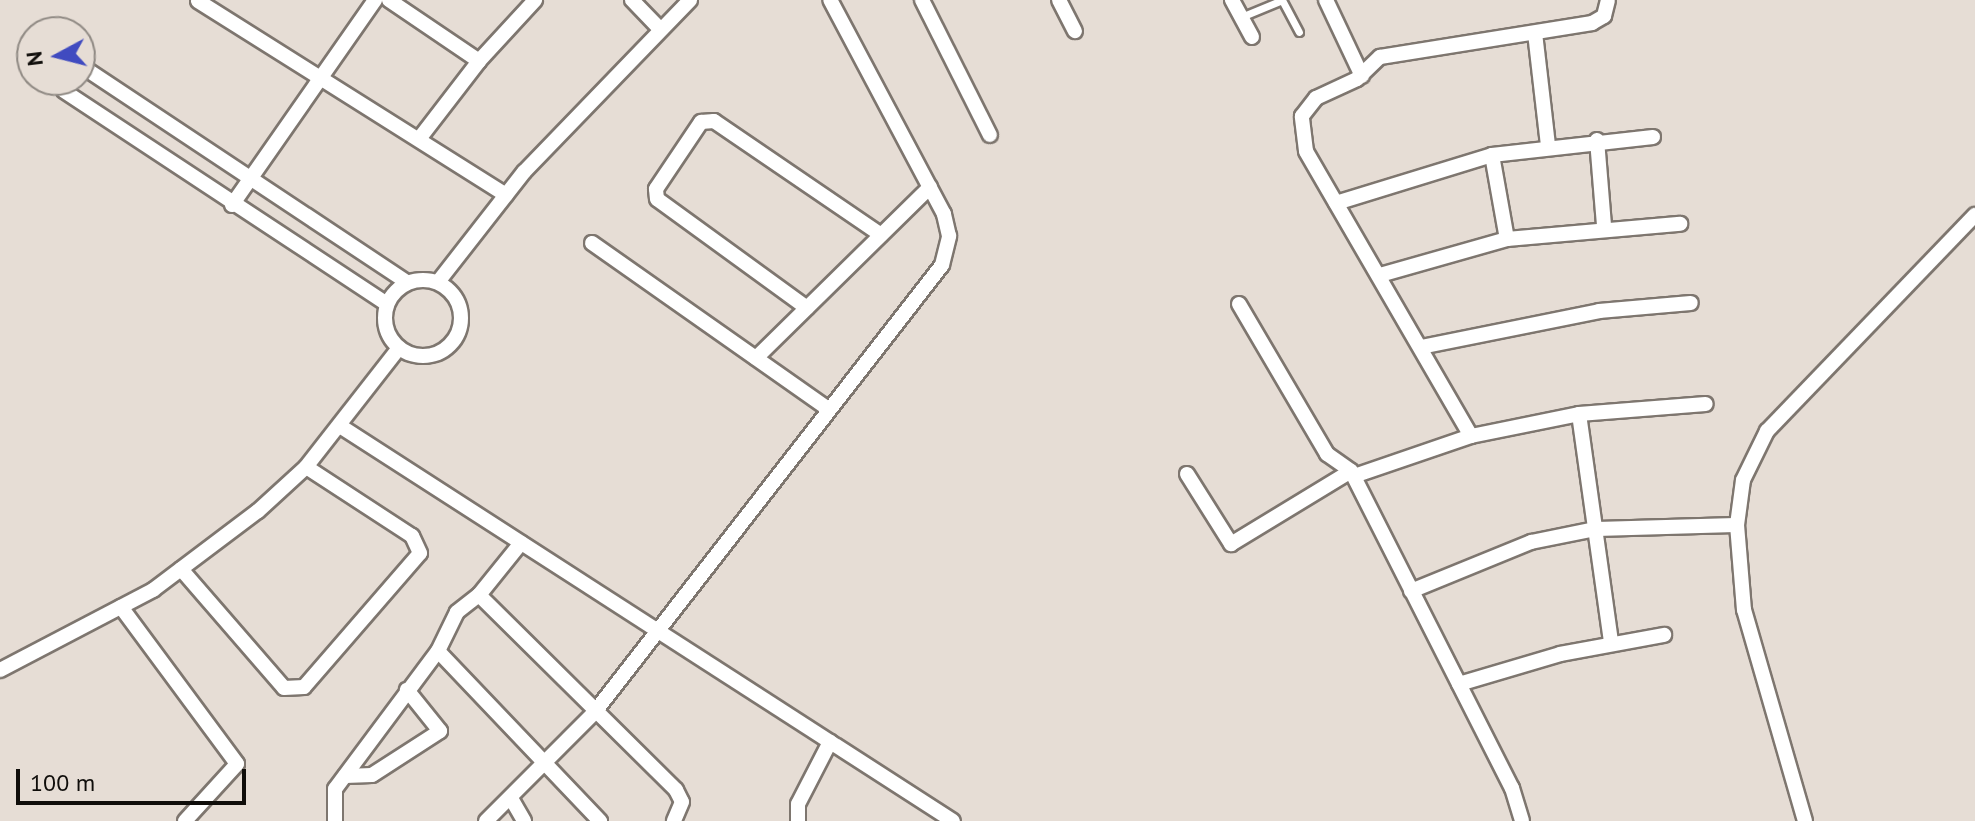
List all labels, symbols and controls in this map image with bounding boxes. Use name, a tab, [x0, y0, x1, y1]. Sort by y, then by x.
north arrow	[16, 16, 96, 96]
text: N	[19, 50, 49, 68]
scale bar	[20, 753, 250, 803]
text: 100 m	[30, 767, 95, 798]

